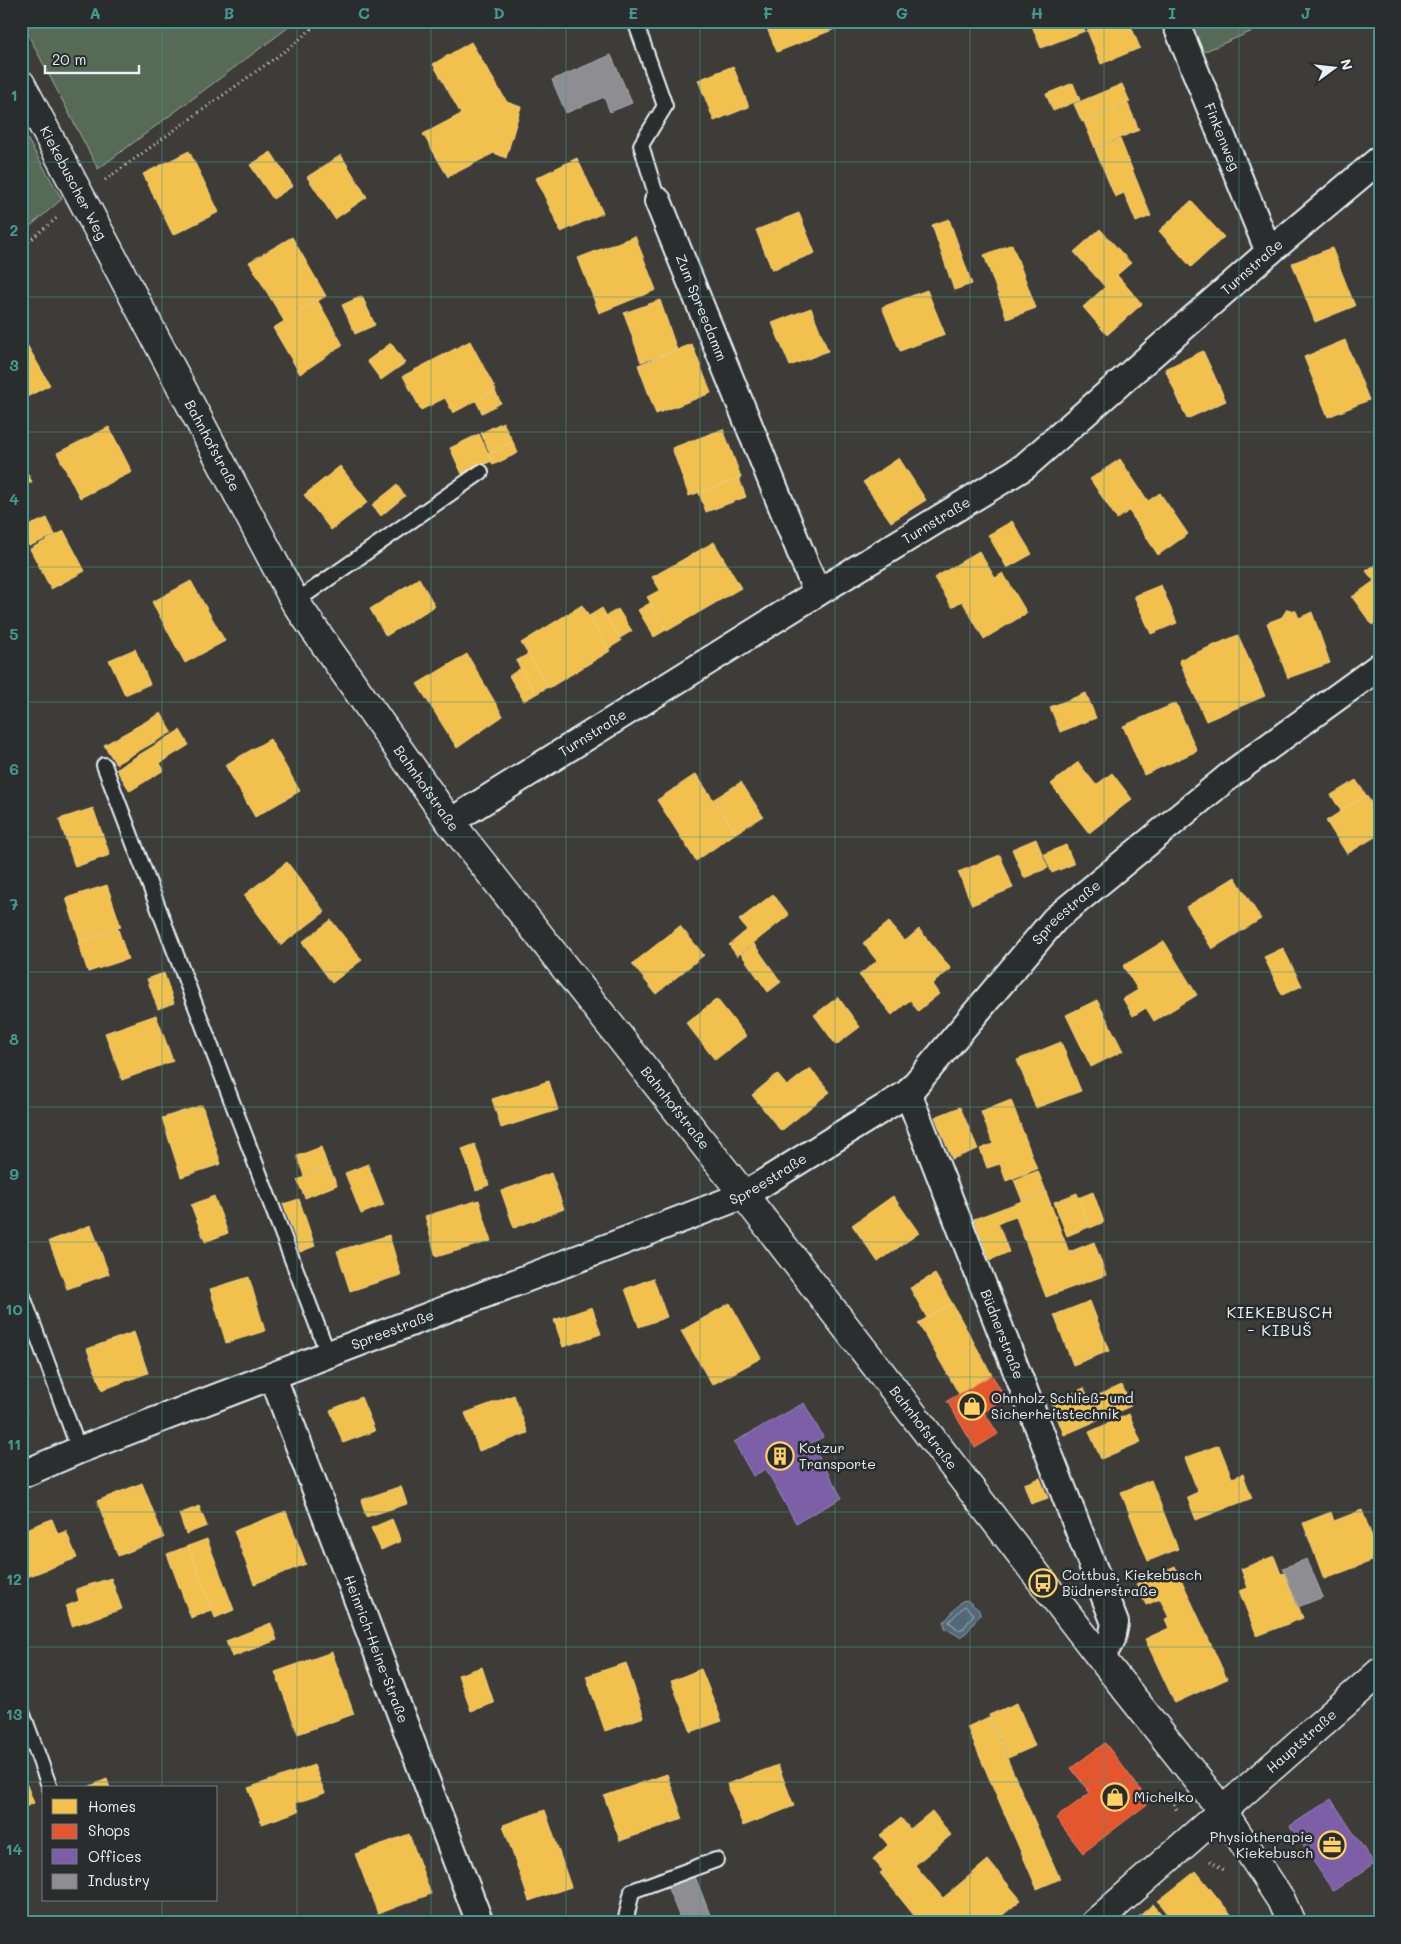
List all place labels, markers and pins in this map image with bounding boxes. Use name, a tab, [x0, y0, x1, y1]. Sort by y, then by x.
place label: Ohnholz Schließ- und Sicherheitstechnik	[991, 1388, 1134, 1423]
shop icon: Ohnholz Schließ- und Sicherheitstechnik	[957, 1391, 987, 1421]
place label: Kotzur Transporte	[799, 1438, 876, 1473]
building icon: Kotzur Transporte	[765, 1441, 795, 1471]
place label: Cottbus, Kiekebusch Büdnerstraße	[1062, 1565, 1202, 1600]
bus stop icon: Cottbus, Kiekebusch Büdnerstraße	[1028, 1568, 1058, 1598]
shop icon: Michelko	[1100, 1782, 1130, 1812]
place label: Michelko	[1134, 1787, 1194, 1806]
place label: Physiotherapie Kiekebusch	[1210, 1827, 1313, 1862]
office icon: Physiotherapie Kiekebusch	[1317, 1830, 1347, 1860]

